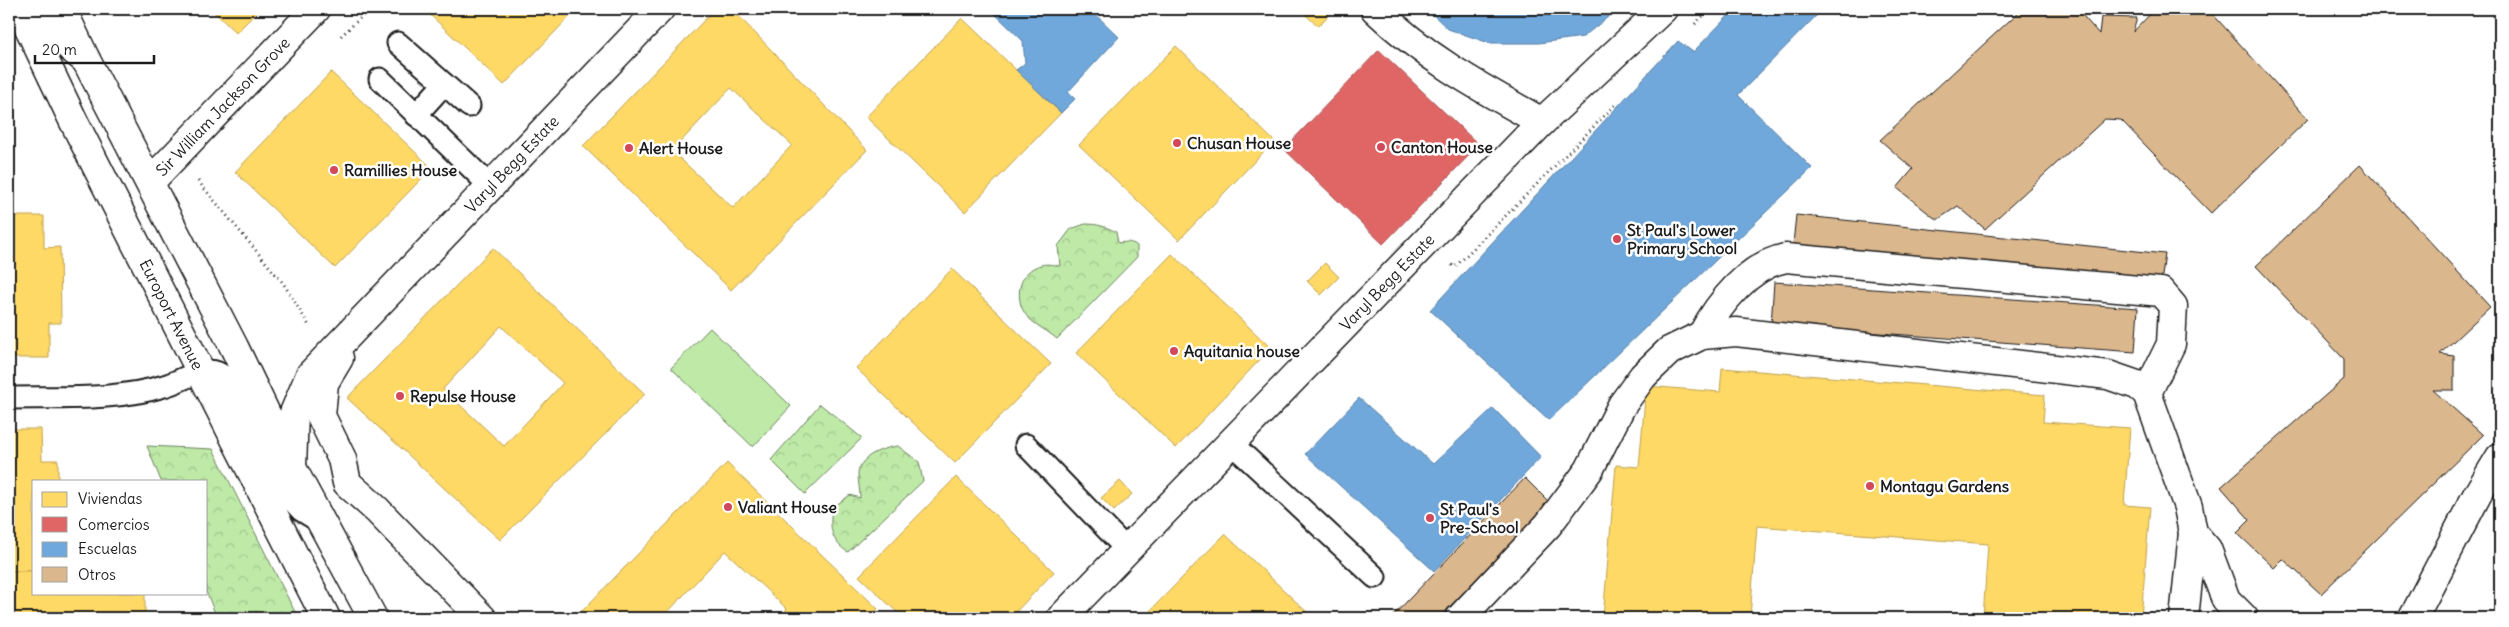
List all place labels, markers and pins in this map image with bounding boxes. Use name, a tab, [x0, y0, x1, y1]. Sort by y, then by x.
place label: Chusan House	[1187, 133, 1292, 153]
marker: Chusan House	[1171, 137, 1183, 149]
place label: Canton House	[1391, 137, 1493, 157]
place label: Alert House	[639, 138, 723, 158]
marker: Canton House	[1375, 141, 1387, 153]
marker: Alert House	[623, 142, 635, 154]
place label: Ramillies House	[344, 160, 457, 180]
marker: Ramillies House	[328, 164, 340, 176]
place label: St Paul's Lower Primary School	[1627, 220, 1737, 259]
marker: St Paul's Lower Primary School	[1611, 233, 1623, 245]
place label: Aquitania house	[1184, 341, 1300, 362]
marker: Aquitania house	[1168, 345, 1180, 357]
place label: Repulse House	[410, 386, 516, 407]
marker: Repulse House	[394, 390, 406, 402]
place label: Montagu Gardens	[1880, 476, 2009, 497]
marker: Montagu Gardens	[1864, 480, 1876, 492]
place label: Valiant House	[738, 497, 837, 517]
place label: St Paul's Pre-School	[1440, 499, 1519, 537]
marker: Valiant House	[722, 501, 734, 513]
marker: St Paul's Pre-School	[1424, 512, 1436, 524]

